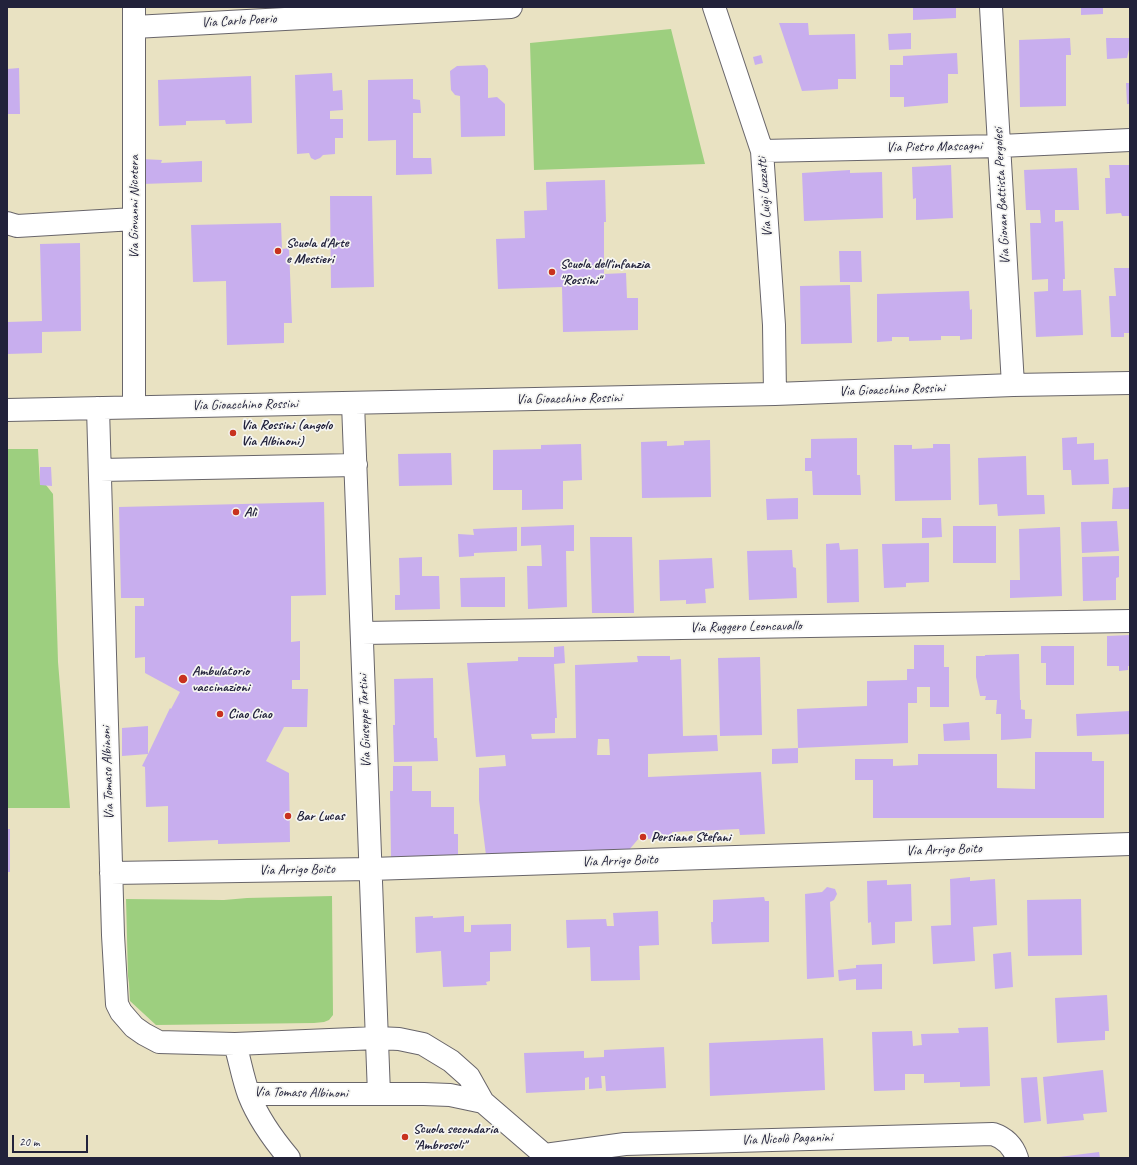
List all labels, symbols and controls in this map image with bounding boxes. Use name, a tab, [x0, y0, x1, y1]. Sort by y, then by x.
street label: Via Carlo Poerio	[201, 11, 277, 31]
street label: Via Giovan Battista Pergolesi	[990, 127, 1014, 265]
street label: Via Pietro Mascagni	[886, 138, 982, 156]
street label: Via Giovanni Nicotera	[126, 155, 142, 259]
street label: Via Luigi Luzzatti	[754, 157, 776, 237]
place label: Scuola d'Arte e Mestieri	[286, 235, 348, 268]
marker: Scuola d'Arte e Mestieri	[273, 246, 283, 256]
place label: Scuola dell'infanzia "Rossini"	[560, 256, 650, 288]
marker: Scuola dell'infanzia "Rossini"	[547, 267, 557, 277]
street label: Via Gioacchino Rossini	[839, 380, 945, 400]
street label: Via Gioacchino Rossini	[516, 390, 622, 408]
street label: Via Gioacchino Rossini	[192, 396, 298, 414]
place label: Via Rossini (angolo Via Albinoni)	[241, 417, 332, 450]
marker: Via Rossini (angolo Via Albinoni)	[228, 428, 238, 438]
place label: Alì	[244, 504, 256, 520]
marker: Alì	[231, 507, 241, 517]
street label: Via Ruggero Leoncavallo	[690, 618, 802, 636]
place label: Ambulatorio vaccinazioni	[192, 663, 250, 696]
marker: Ambulatorio vaccinazioni	[177, 673, 189, 685]
street label: Via Giuseppe Tartini	[355, 674, 375, 768]
place label: Ciao Ciao	[228, 706, 272, 722]
marker: Ciao Ciao	[215, 709, 225, 719]
street label: Via Tomaso Albinoni	[98, 726, 118, 820]
place label: Bar Lucas	[296, 808, 344, 824]
marker: Bar Lucas	[283, 811, 293, 821]
place label: Persiane Stefani	[651, 829, 731, 845]
marker: Persiane Stefani	[638, 832, 648, 842]
street label: Via Arrigo Boito	[906, 840, 982, 860]
street label: Via Arrigo Boito	[582, 851, 658, 871]
street label: Via Arrigo Boito	[259, 861, 335, 879]
street label: Via Tomaso Albinoni	[254, 1084, 348, 1102]
place label: Scuola secondaria "Ambrosoli"	[413, 1121, 498, 1154]
scale bar	[14, 1127, 90, 1153]
street label: Via Nicolò Paganini	[741, 1129, 833, 1149]
marker: Scuola secondaria "Ambrosoli"	[400, 1132, 410, 1142]
text: 20 m	[19, 1134, 39, 1150]

